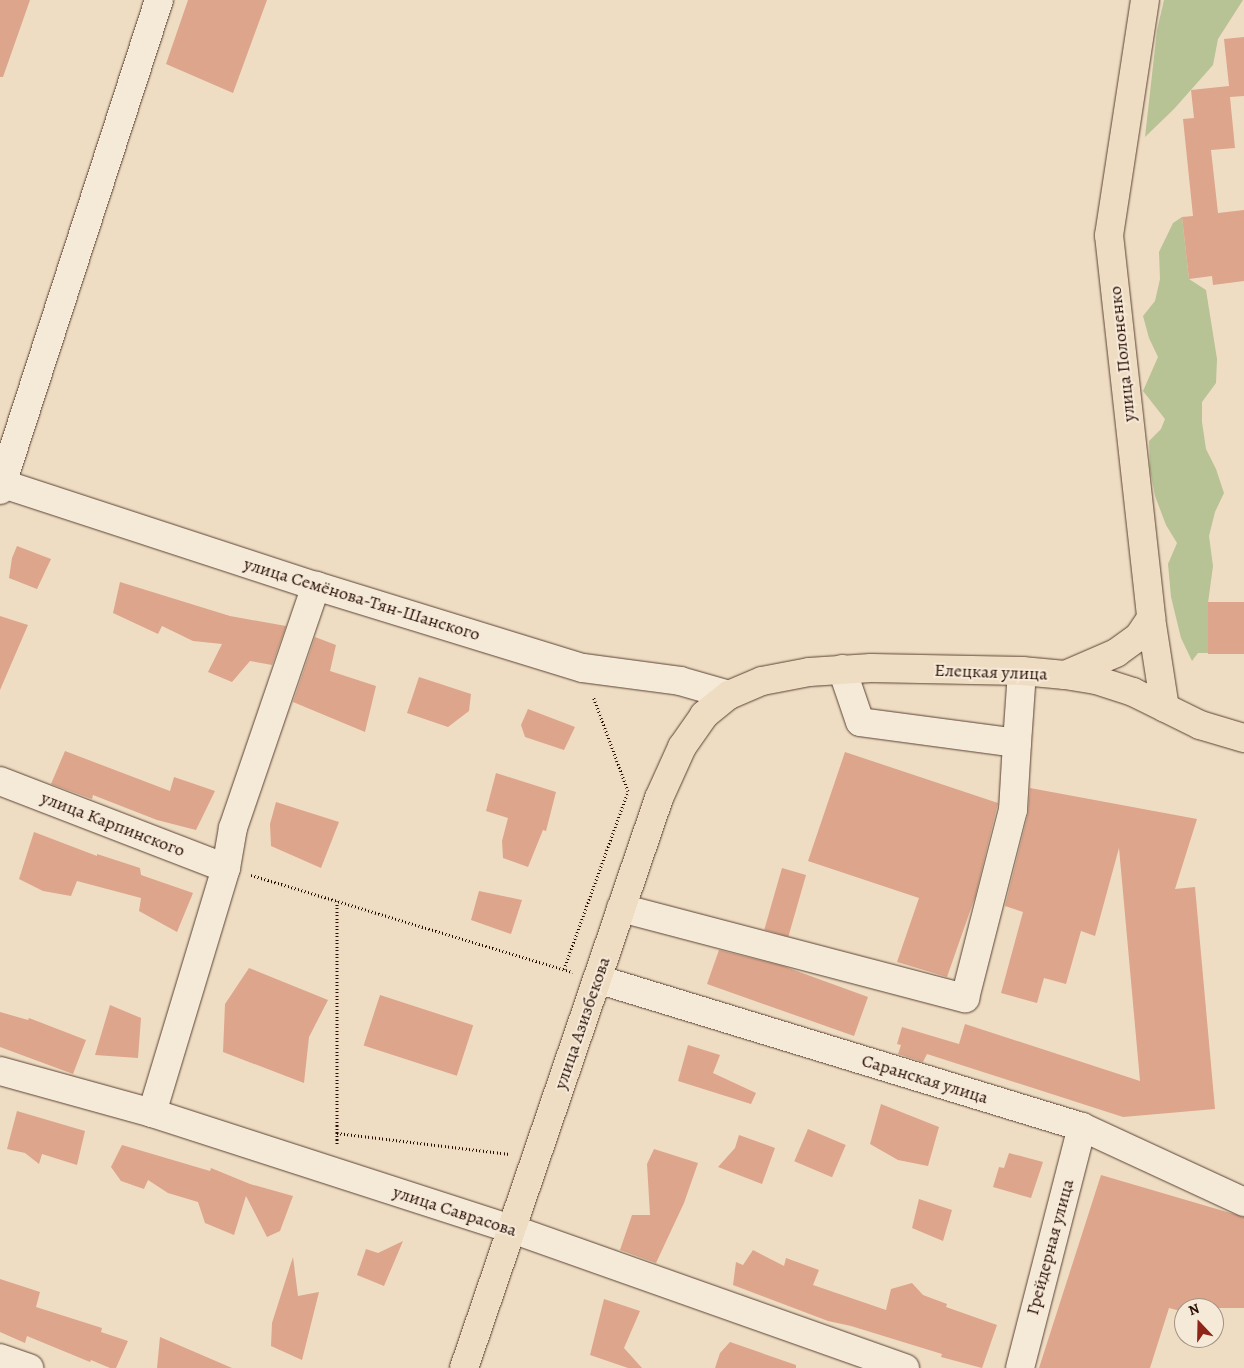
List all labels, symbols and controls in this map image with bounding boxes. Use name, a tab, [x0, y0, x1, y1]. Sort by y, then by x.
street label: улица Полоненко	[1104, 285, 1140, 423]
street label: улица Семёнова-Тян-Шанского	[241, 553, 483, 645]
street label: Елецкая улица	[934, 659, 1048, 685]
street label: улица Карпинского	[38, 787, 188, 861]
street label: улица Азизбекова	[549, 954, 615, 1092]
street label: Саранская улица	[859, 1050, 991, 1108]
street label: Грейдерная улица	[1021, 1177, 1079, 1317]
street label: улица Саврасова	[390, 1181, 520, 1241]
north arrow	[1174, 1298, 1224, 1348]
text: N	[1186, 1299, 1202, 1320]

